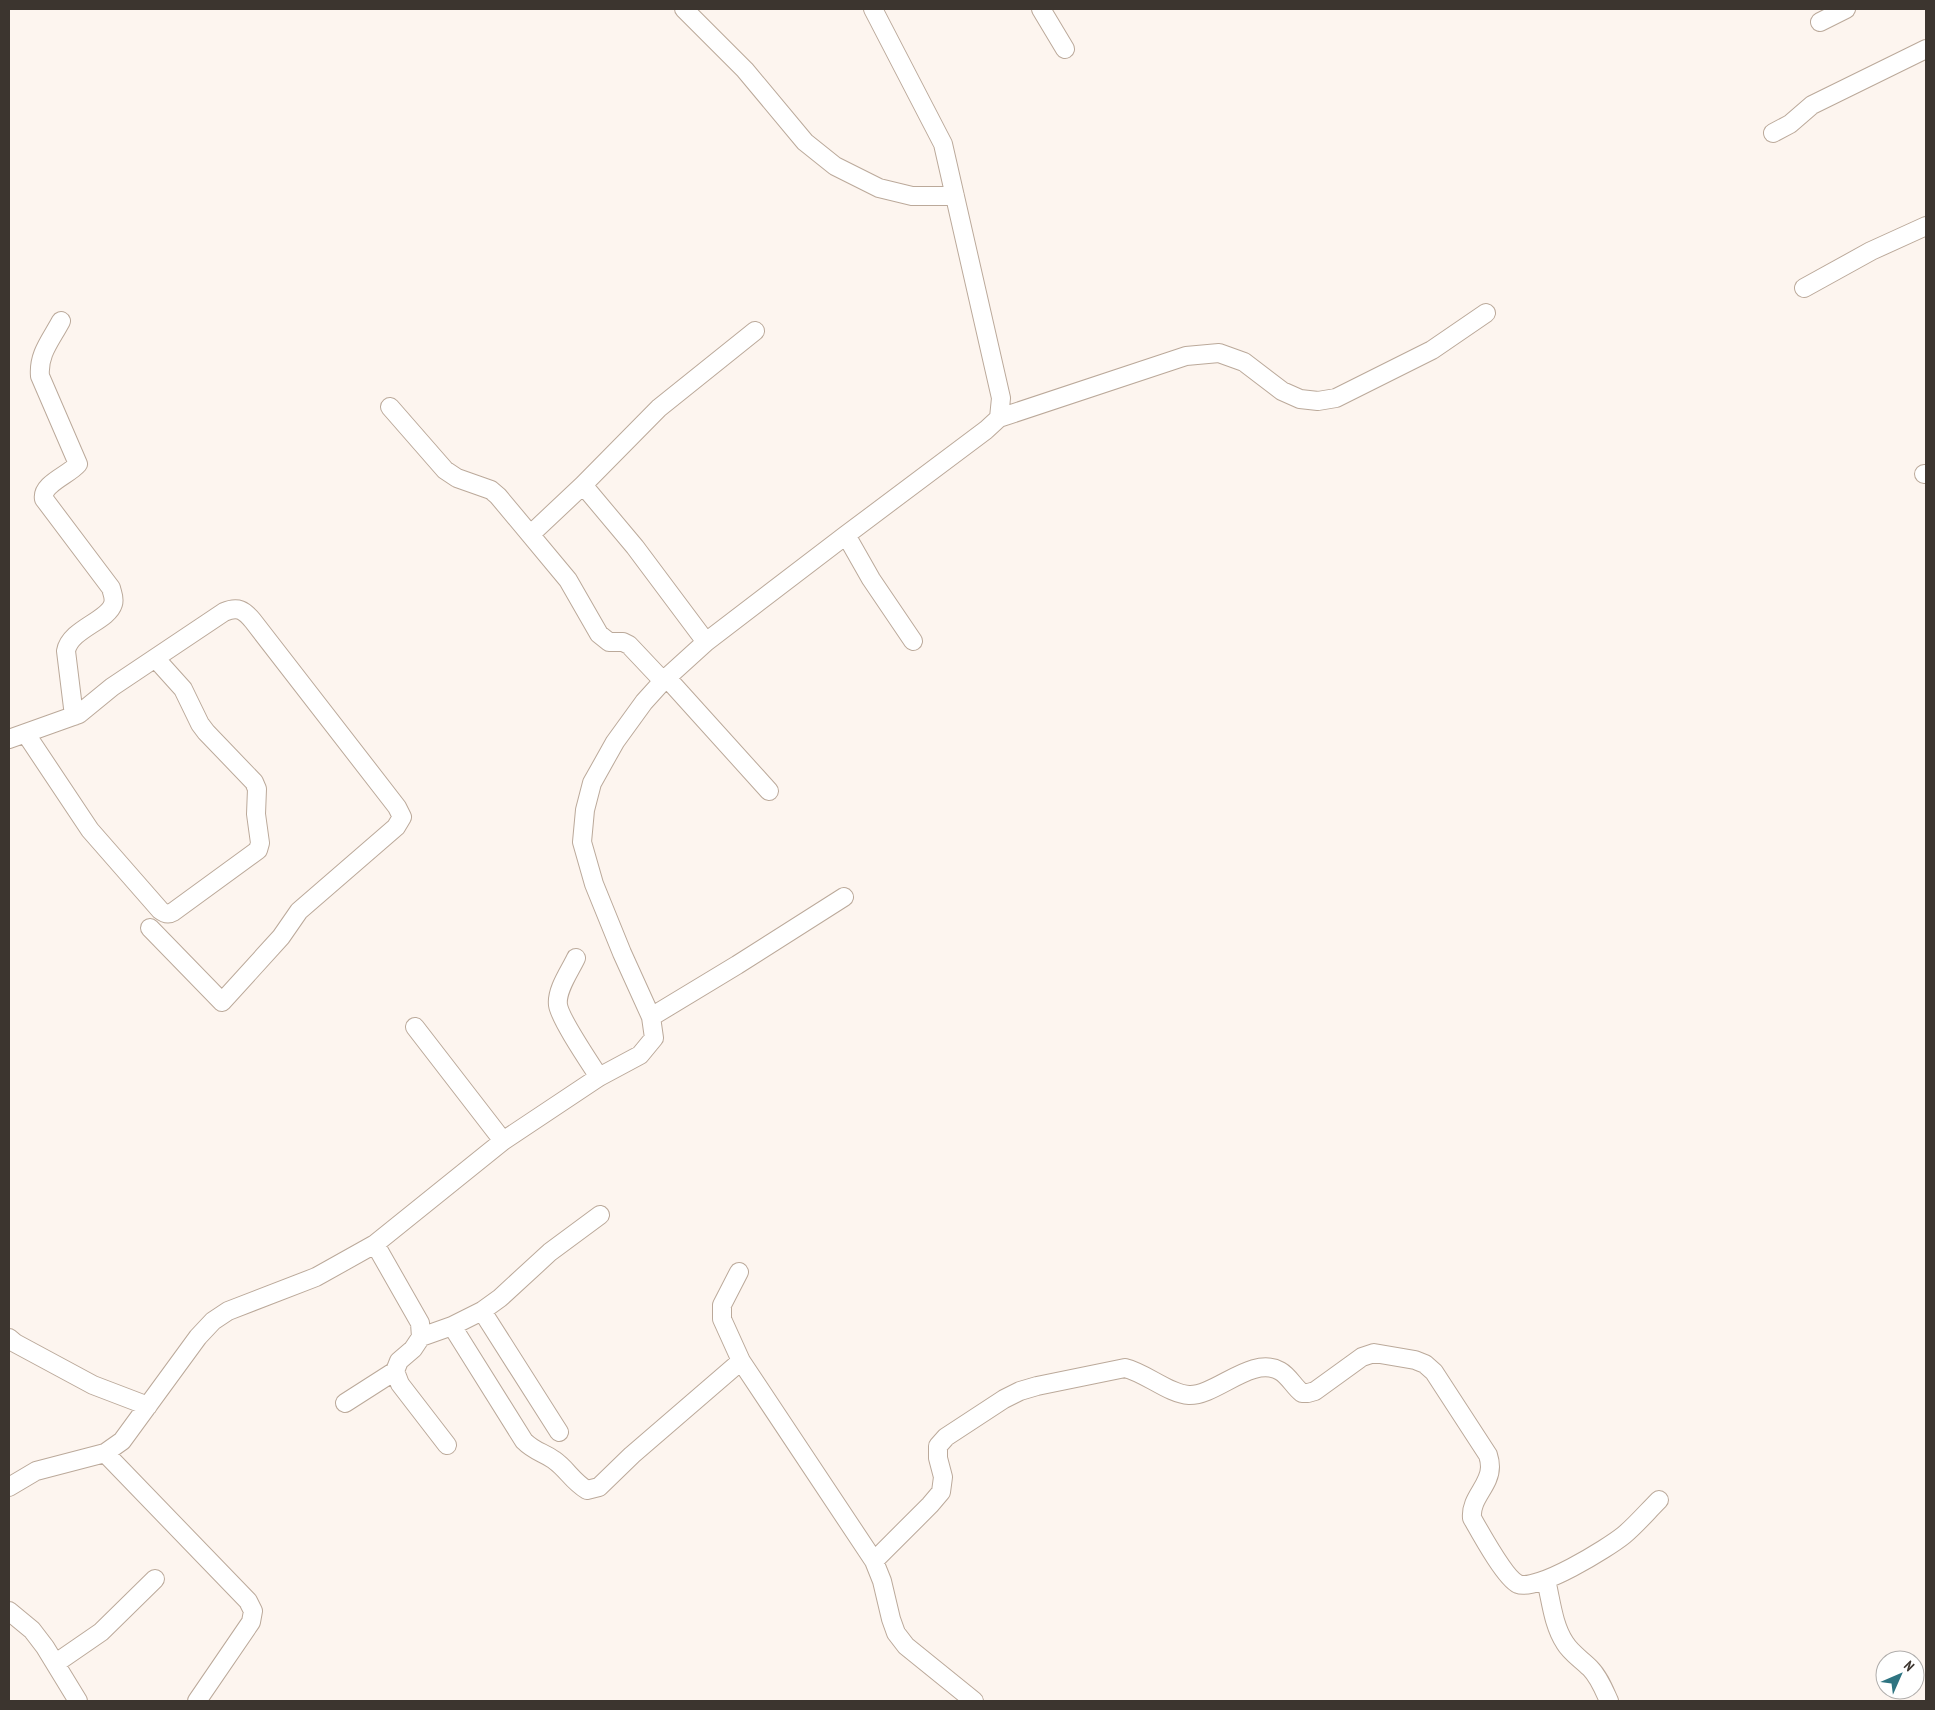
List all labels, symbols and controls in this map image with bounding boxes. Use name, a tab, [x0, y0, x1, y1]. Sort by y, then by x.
north arrow	[1875, 1650, 1925, 1700]
text: N	[1900, 1657, 1918, 1675]

